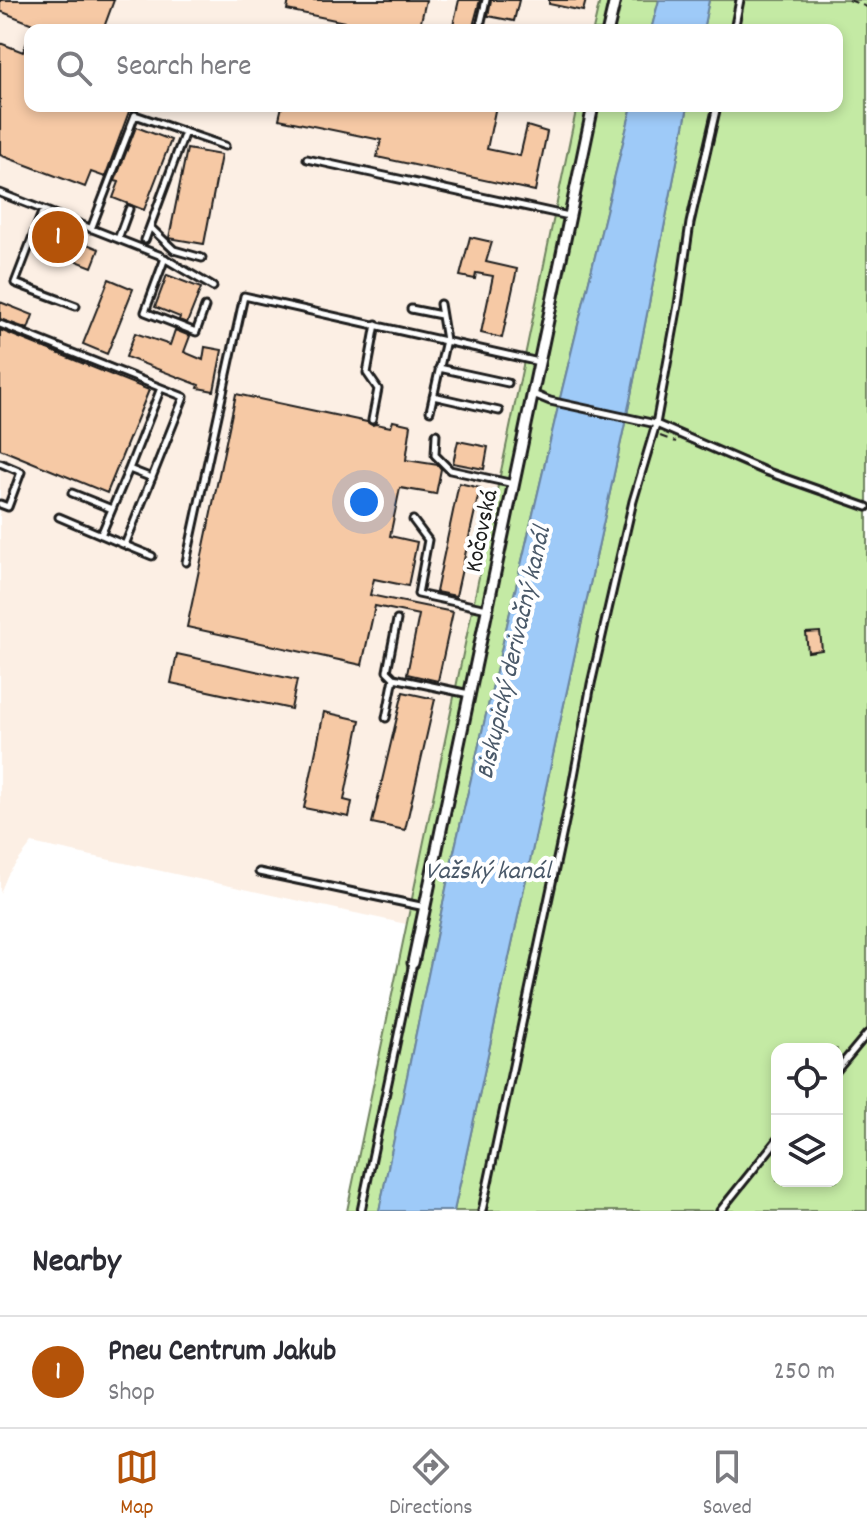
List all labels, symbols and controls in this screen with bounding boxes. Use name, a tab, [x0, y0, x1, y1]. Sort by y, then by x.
search box	[24, 24, 843, 112]
icon: search	[52, 46, 96, 90]
text: Search here	[116, 47, 252, 90]
pin: 1	[32, 207, 84, 267]
your location	[344, 482, 384, 522]
street label: Kočovská	[458, 486, 508, 576]
water label: Biskupický derivačný kanál	[468, 521, 562, 783]
water label: Važský kanál	[425, 854, 553, 891]
map controls	[771, 1043, 843, 1187]
button: locate	[771, 1043, 843, 1115]
button: layers	[771, 1115, 843, 1187]
text: Nearby	[32, 1239, 121, 1288]
text: Pneu Centrum Jakub	[108, 1332, 336, 1375]
text: 1	[55, 1354, 61, 1391]
text: 250 m	[774, 1354, 835, 1391]
text: Shop	[108, 1375, 155, 1412]
tab: Map	[115, 1445, 159, 1524]
tab: Directions	[389, 1445, 473, 1524]
tab: Saved	[703, 1445, 752, 1524]

